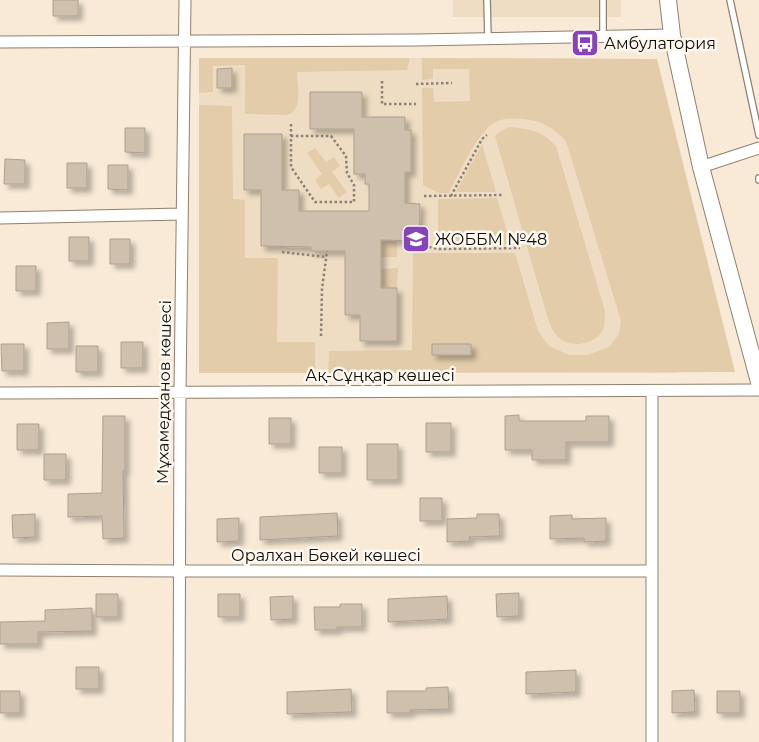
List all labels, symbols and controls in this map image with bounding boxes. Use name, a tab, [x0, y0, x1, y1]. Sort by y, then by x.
bus stop icon: Амбулатория	[570, 28, 600, 58]
place label: Амбулатория	[604, 34, 716, 53]
school or university icon: ЖОББМ №48	[401, 224, 431, 254]
place label: ЖОББМ №48	[435, 230, 547, 249]
street label: Мұхамедханов көшесі	[153, 300, 175, 484]
street label: Ақ-Сұңқар көшесі	[305, 366, 455, 385]
street label: Оралхан Бөкей көшесі	[231, 546, 421, 565]

